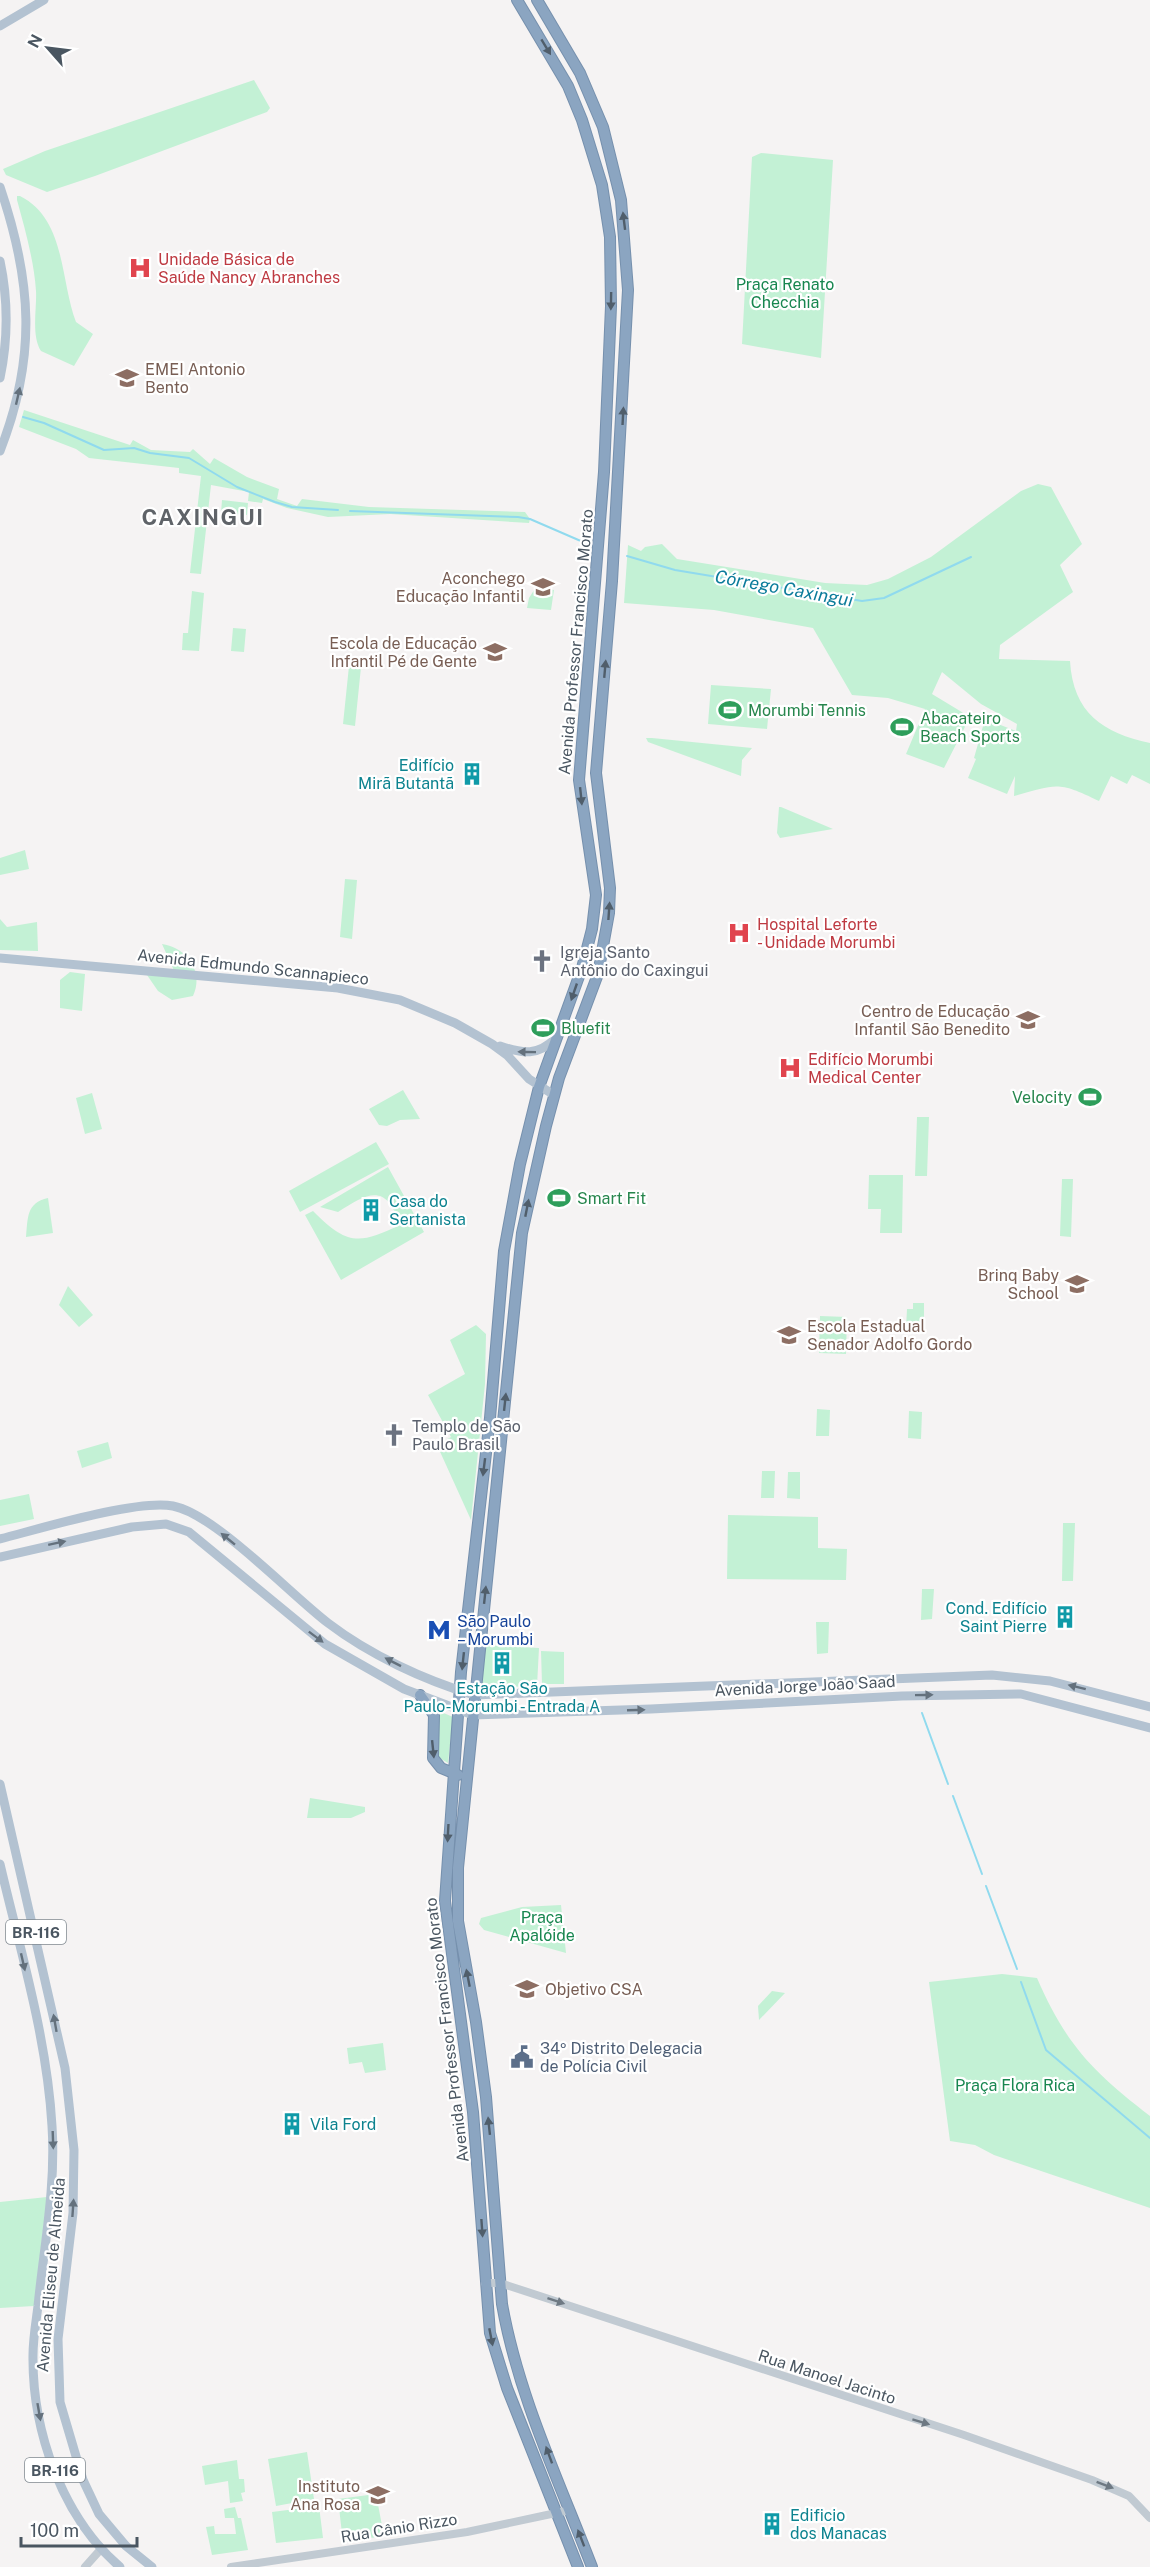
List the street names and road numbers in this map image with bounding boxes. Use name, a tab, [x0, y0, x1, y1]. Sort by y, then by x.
street label: Avenida Professor Francisco Morato	[555, 508, 597, 776]
street label: Avenida Edmundo Scannapieco	[136, 945, 370, 989]
street label: Avenida Jorge João Saad	[714, 1672, 896, 1700]
street label: Avenida Professor Francisco Morato	[421, 1896, 473, 2164]
road number: BR-116	[6, 1920, 66, 1944]
street label: Avenida Eliseu de Almeida	[33, 2177, 69, 2373]
street label: Rua Manoel Jacinto	[756, 2346, 898, 2408]
road number: BR-116	[25, 2458, 85, 2482]
street label: Rua Cânio Rizzo	[339, 2509, 459, 2547]

